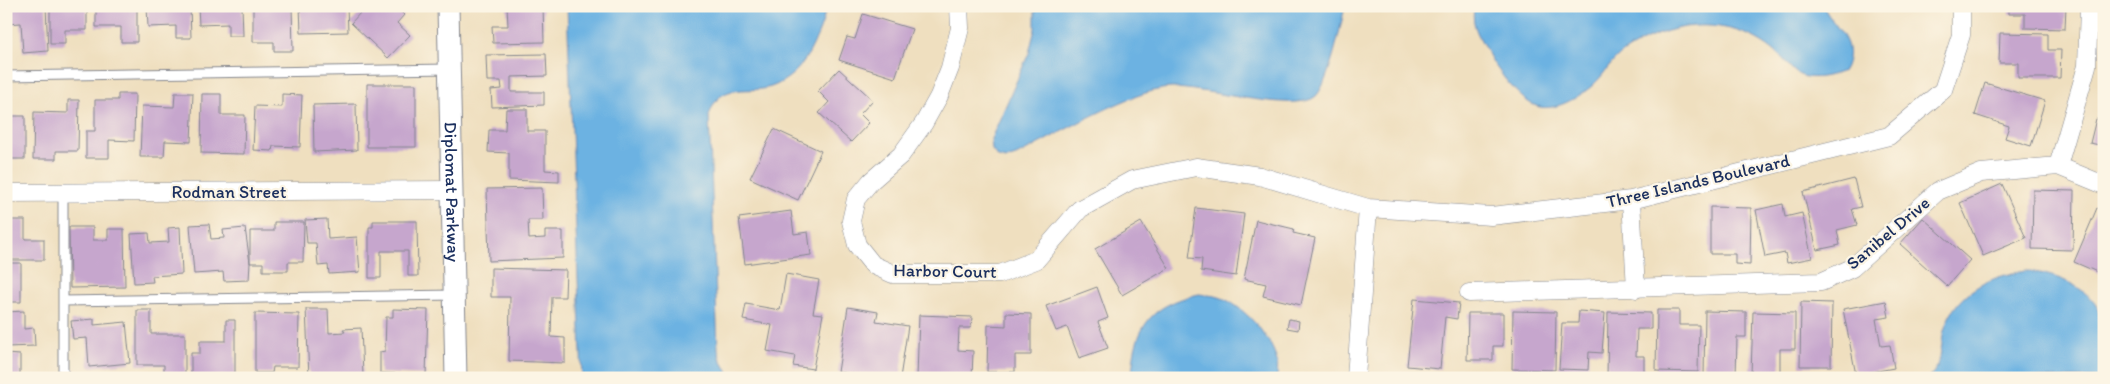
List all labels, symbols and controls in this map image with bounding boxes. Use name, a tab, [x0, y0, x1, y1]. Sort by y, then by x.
street label: Diplomat Parkway	[439, 122, 465, 263]
street label: Three Islands Boulevard	[1604, 149, 1792, 213]
street label: Rodman Street	[171, 181, 287, 203]
street label: Sanibel Drive	[1842, 192, 1934, 274]
street label: Harbor Court	[893, 259, 997, 283]

